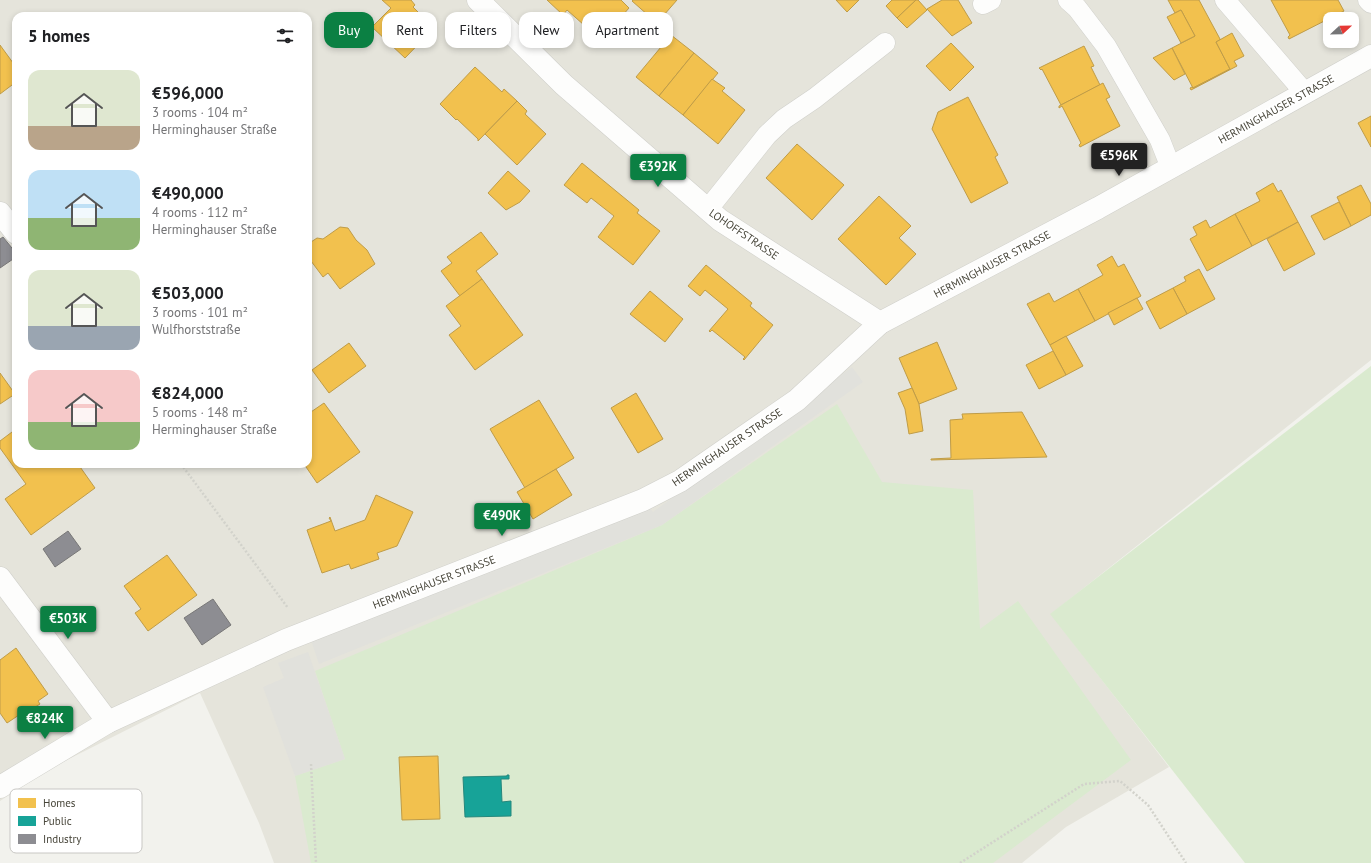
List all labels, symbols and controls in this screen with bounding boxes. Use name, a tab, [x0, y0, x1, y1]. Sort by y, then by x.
chip: Buy	[324, 12, 374, 48]
chip: Rent	[382, 12, 437, 48]
chip: Filters	[445, 12, 511, 48]
chip: New	[519, 12, 574, 48]
chip: Apartment	[582, 12, 673, 48]
north arrow	[1323, 12, 1359, 48]
map controls	[1323, 12, 1359, 48]
text: 5 homes	[28, 25, 90, 47]
icon: filters	[274, 25, 296, 47]
street label: HERMINGHAUSER STRASSE	[1216, 71, 1336, 147]
text: €596,000	[152, 82, 224, 104]
icon: home	[60, 86, 108, 134]
text: 3 rooms · 104 m²	[152, 104, 248, 121]
text: Herminghauser Straße	[152, 121, 277, 138]
pin: €596K	[1091, 143, 1147, 177]
text: €596K	[1100, 147, 1138, 164]
pin: €392K	[630, 154, 686, 188]
text: €392K	[639, 158, 677, 175]
text: €490,000	[152, 182, 224, 204]
icon: home	[60, 186, 108, 234]
text: 4 rooms · 112 m²	[152, 204, 248, 221]
street label: LOHOFFSTRASSE	[707, 206, 782, 263]
text: Herminghauser Straße	[152, 221, 277, 238]
street label: HERMINGHAUSER STRASSE	[931, 227, 1053, 301]
text: €503,000	[152, 282, 224, 304]
icon: home	[60, 286, 108, 334]
text: 3 rooms · 101 m²	[152, 304, 248, 321]
text: Wulfhorststraße	[152, 321, 241, 338]
text: €824,000	[152, 382, 224, 404]
icon: home	[60, 386, 108, 434]
text: 5 rooms · 148 m²	[152, 404, 248, 421]
street label: HERMINGHAUSER STRASSE	[669, 405, 785, 489]
text: Herminghauser Straße	[152, 421, 277, 438]
pin: €490K	[474, 503, 530, 537]
text: €490K	[483, 507, 521, 524]
street label: HERMINGHAUSER STRASSE	[371, 552, 497, 612]
pin: €503K	[40, 606, 96, 640]
text: €503K	[49, 610, 87, 627]
pin: €824K	[17, 706, 73, 740]
text: €824K	[26, 710, 64, 727]
legend	[10, 789, 142, 853]
text: Homes	[43, 796, 76, 810]
text: Public	[43, 814, 72, 828]
text: Industry	[43, 832, 82, 846]

